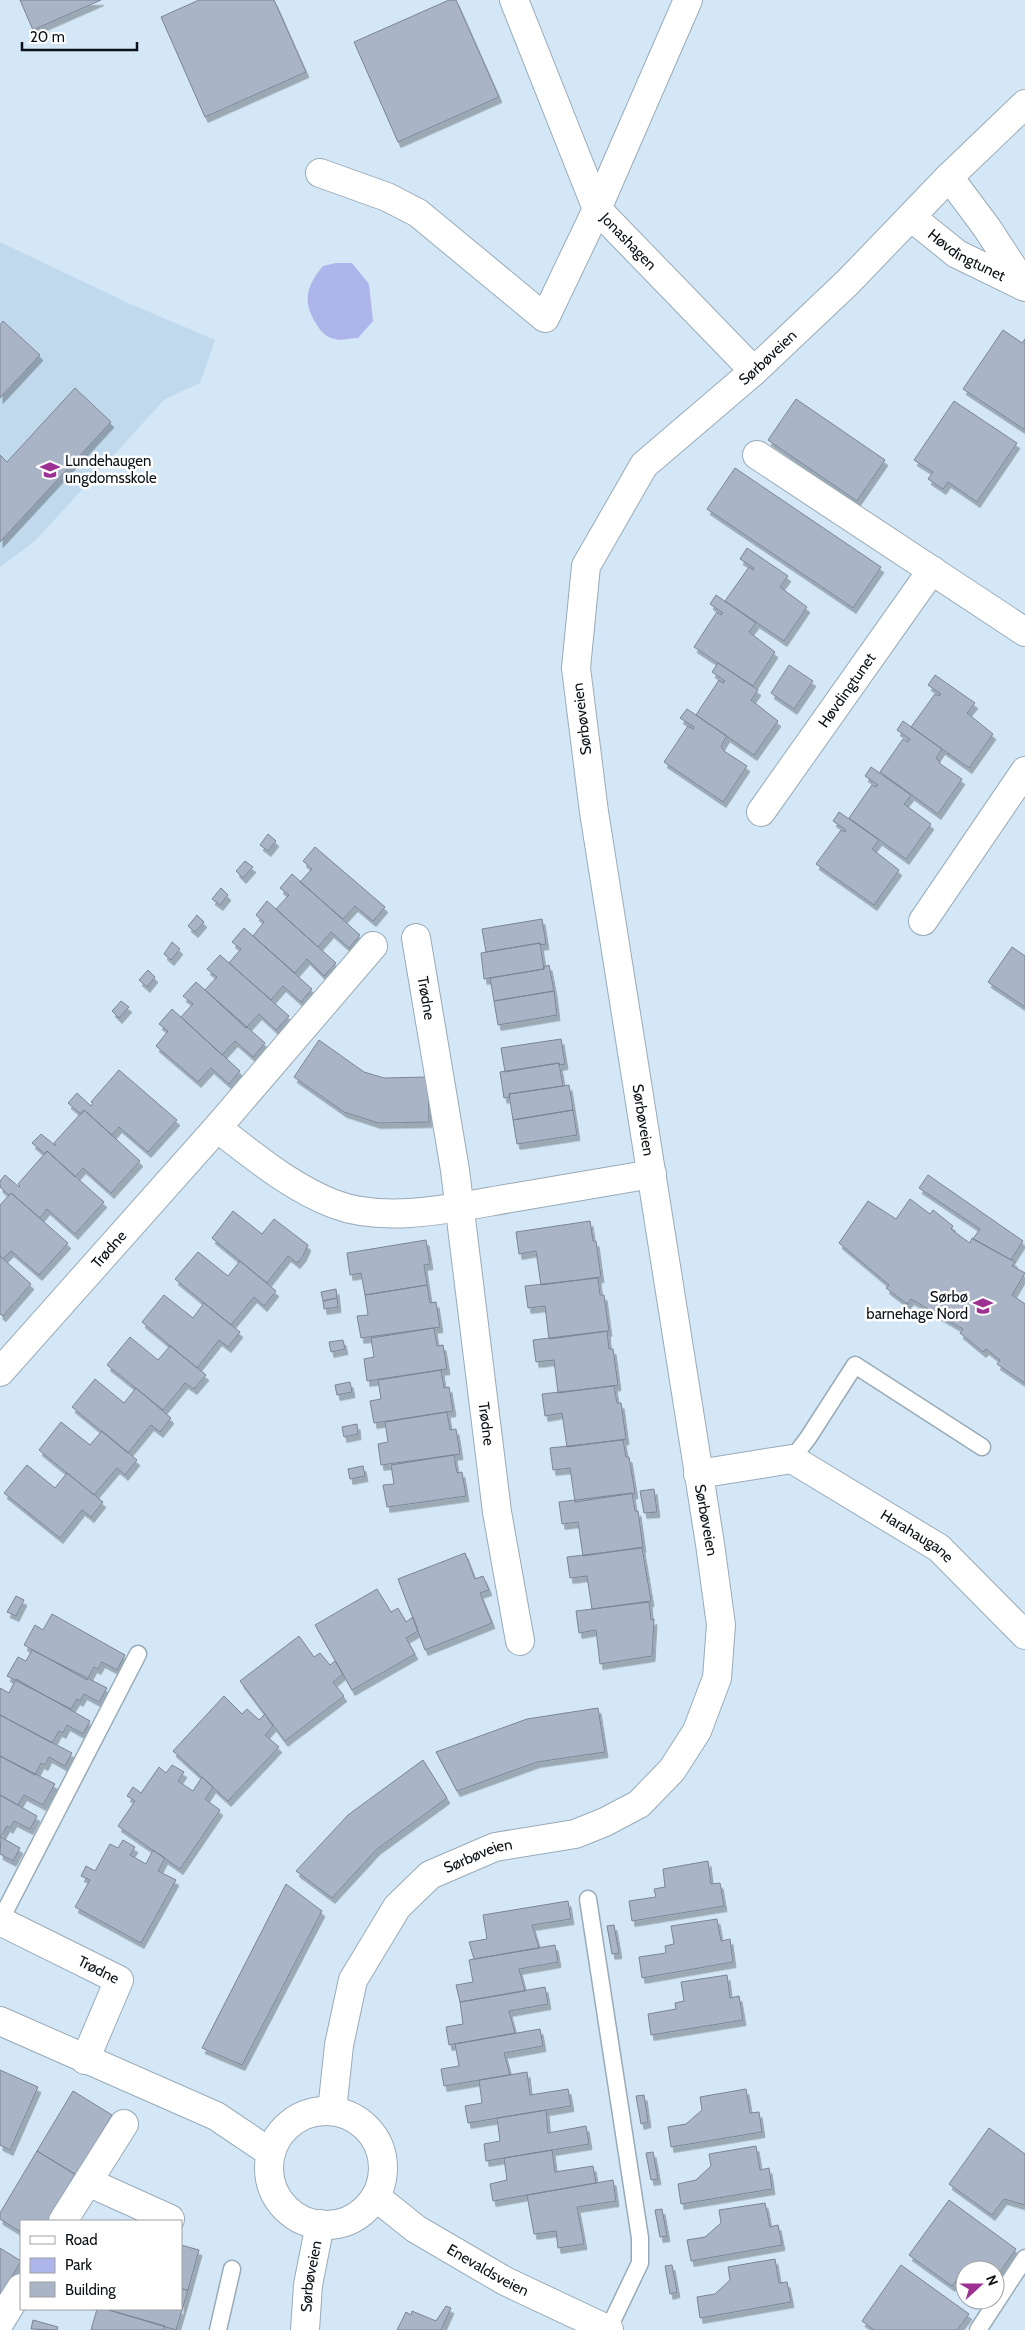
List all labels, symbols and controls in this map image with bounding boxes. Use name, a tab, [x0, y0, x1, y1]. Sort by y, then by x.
scale bar	[22, 20, 138, 52]
text: 20 m	[30, 28, 65, 46]
street label: Jonashagen	[596, 208, 660, 274]
street label: Høvdingtunet	[924, 225, 1008, 285]
street label: Sørbøveien	[735, 326, 800, 389]
place label: Lundehaugen ungdomsskole	[65, 452, 157, 487]
school or university icon: Lundehaugen ungdomsskole	[39, 459, 61, 481]
street label: Høvdingtunet	[814, 649, 880, 731]
street label: Sørbøveien	[569, 682, 595, 756]
street label: Trødne	[414, 975, 439, 1022]
street label: Sørbøveien	[628, 1083, 658, 1157]
street label: Trødne	[88, 1227, 131, 1272]
place label: Sørbø barnehage Nord	[866, 1288, 968, 1323]
school or university icon: Sørbø barnehage Nord	[972, 1295, 994, 1317]
street label: Trødne	[475, 1401, 498, 1447]
street label: Sørbøveien	[691, 1483, 721, 1557]
street label: Harahaugane	[877, 1506, 957, 1566]
street label: Sørbøveien	[441, 1835, 514, 1877]
street label: Trødne	[75, 1952, 122, 1988]
legend	[20, 2220, 182, 2310]
text: Road	[65, 2231, 98, 2249]
street label: Sørbøveien	[297, 2239, 326, 2313]
street label: Enevaldsveien	[444, 2240, 532, 2300]
text: Park	[65, 2256, 92, 2274]
north arrow	[955, 2260, 1005, 2310]
text: N	[982, 2272, 1002, 2288]
text: Building	[65, 2281, 116, 2299]

